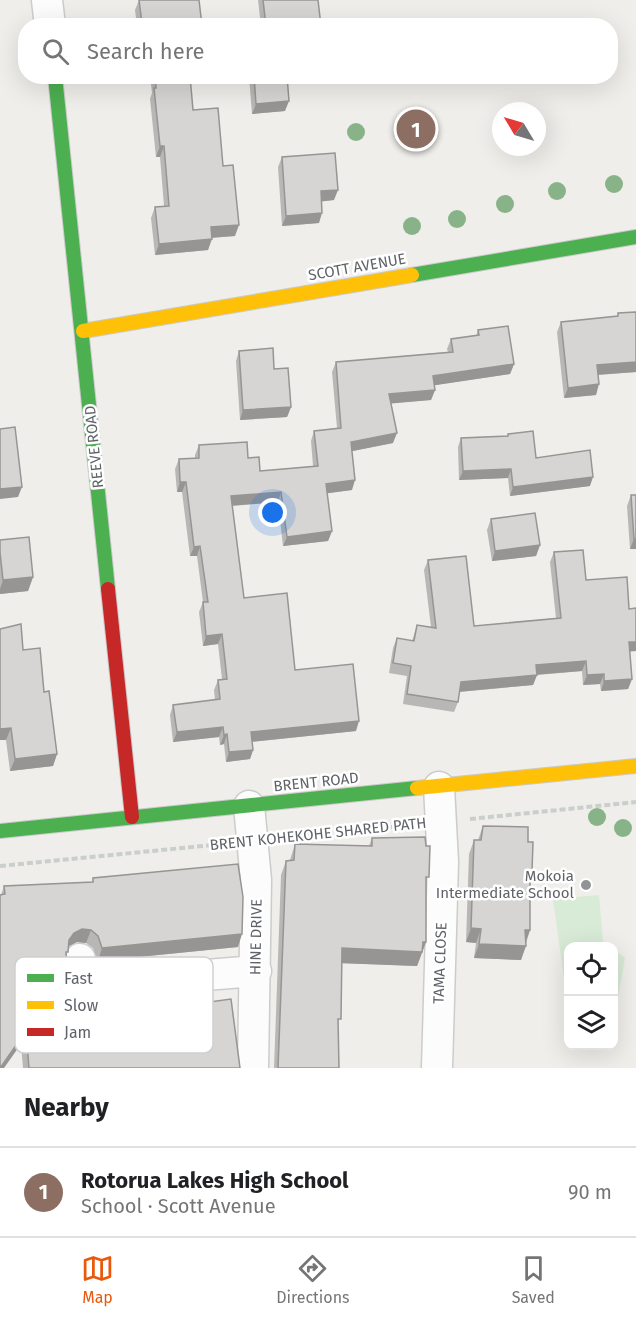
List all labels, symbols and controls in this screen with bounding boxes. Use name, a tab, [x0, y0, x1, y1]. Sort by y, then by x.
search box	[18, 18, 618, 84]
icon: search	[39, 35, 72, 68]
text: Search here	[87, 38, 205, 65]
north arrow	[492, 102, 546, 156]
pin: 1	[396, 106, 436, 152]
street label: SCOTT AVENUE	[307, 250, 407, 284]
street label: REEVE ROAD	[81, 405, 107, 489]
your location	[258, 498, 287, 527]
street label: BRENT ROAD	[272, 769, 360, 795]
street label: BRENT KOHEKOHE SHARED PATH	[209, 814, 427, 854]
place label: Mokoia Intermediate School	[436, 867, 575, 902]
marker: Mokoia Intermediate School	[579, 878, 593, 892]
street label: HINE DRIVE	[246, 899, 266, 975]
street label: TAMA CLOSE	[430, 922, 450, 1004]
map controls	[564, 942, 618, 1050]
button: locate	[564, 942, 618, 996]
legend	[15, 957, 213, 1053]
text: Fast	[64, 969, 93, 988]
text: Slow	[64, 996, 99, 1015]
button: layers	[564, 996, 618, 1050]
text: Jam	[64, 1023, 91, 1042]
text: Nearby	[24, 1092, 109, 1123]
text: Rotorua Lakes High School	[81, 1167, 349, 1194]
text: 1	[39, 1180, 48, 1204]
text: 90 m	[568, 1180, 612, 1204]
text: School · Scott Avenue	[81, 1194, 276, 1218]
tab: Map	[81, 1252, 114, 1307]
tab: Directions	[276, 1252, 350, 1307]
tab: Saved	[512, 1252, 555, 1307]

